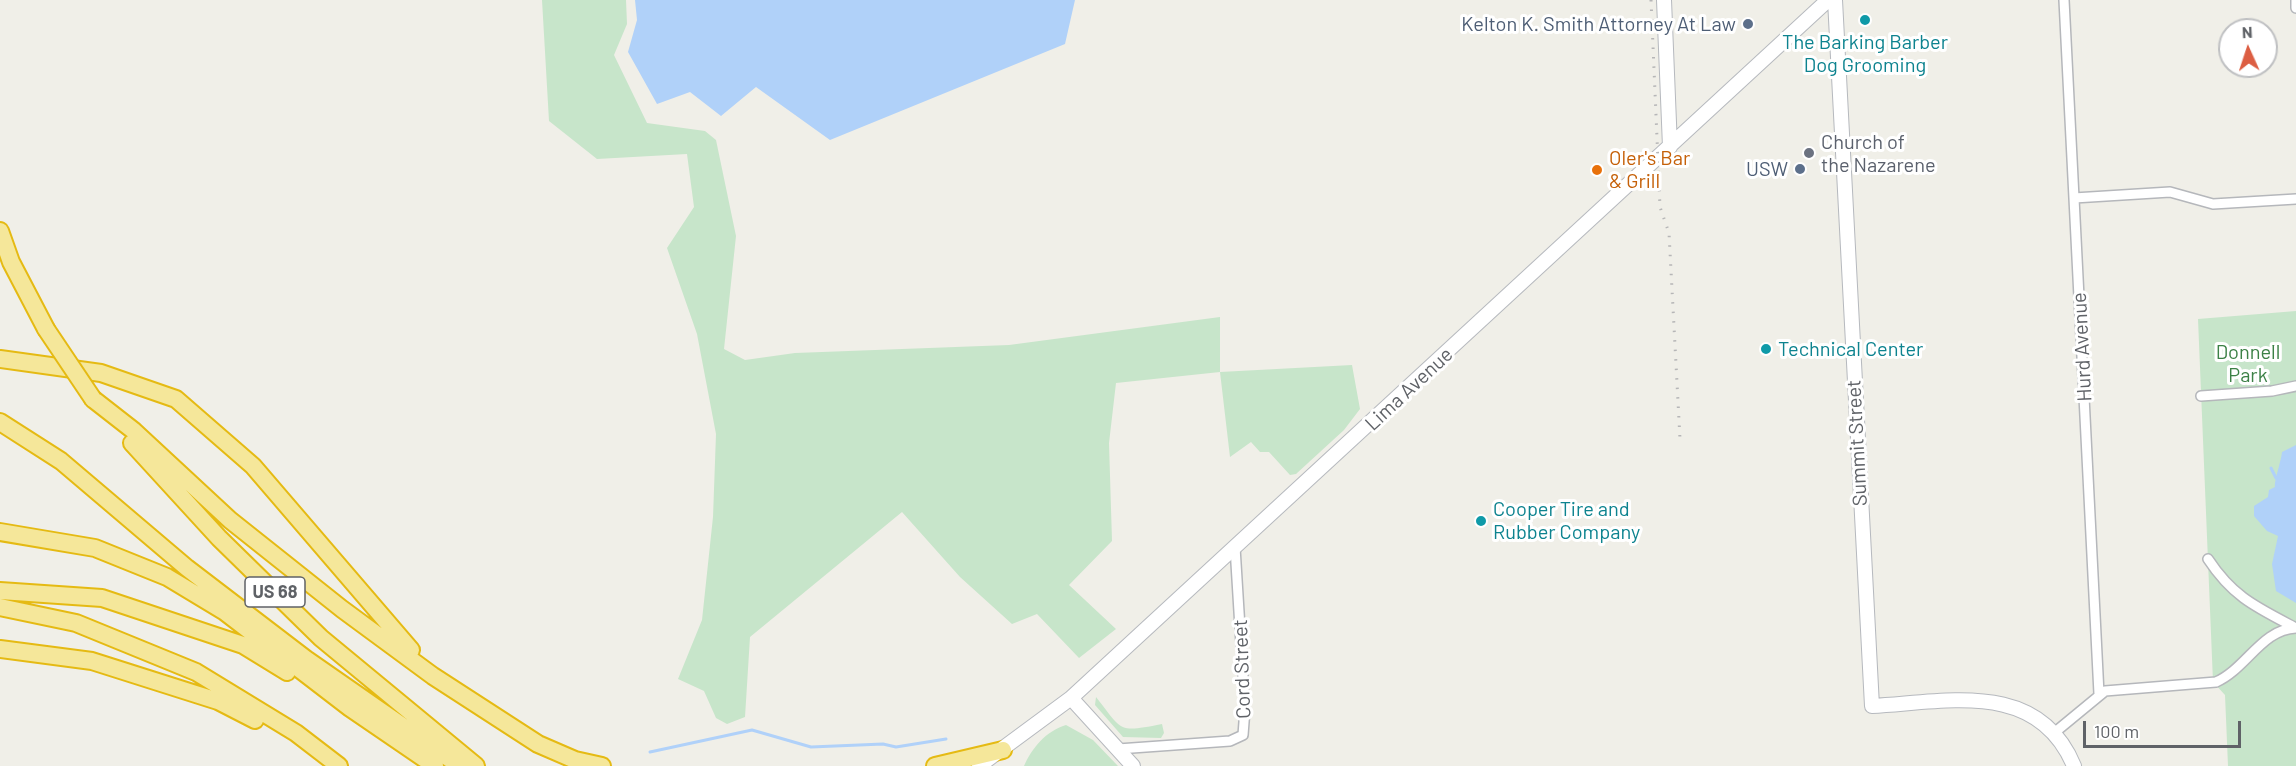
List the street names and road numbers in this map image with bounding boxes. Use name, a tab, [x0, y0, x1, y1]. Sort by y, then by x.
street label: Hurd Avenue	[2067, 292, 2097, 402]
street label: Lima Avenue	[1360, 342, 1458, 436]
street label: Summit Street	[1842, 379, 1872, 507]
road number: US 68	[245, 577, 305, 607]
street label: Cord Street	[1228, 619, 1256, 719]

